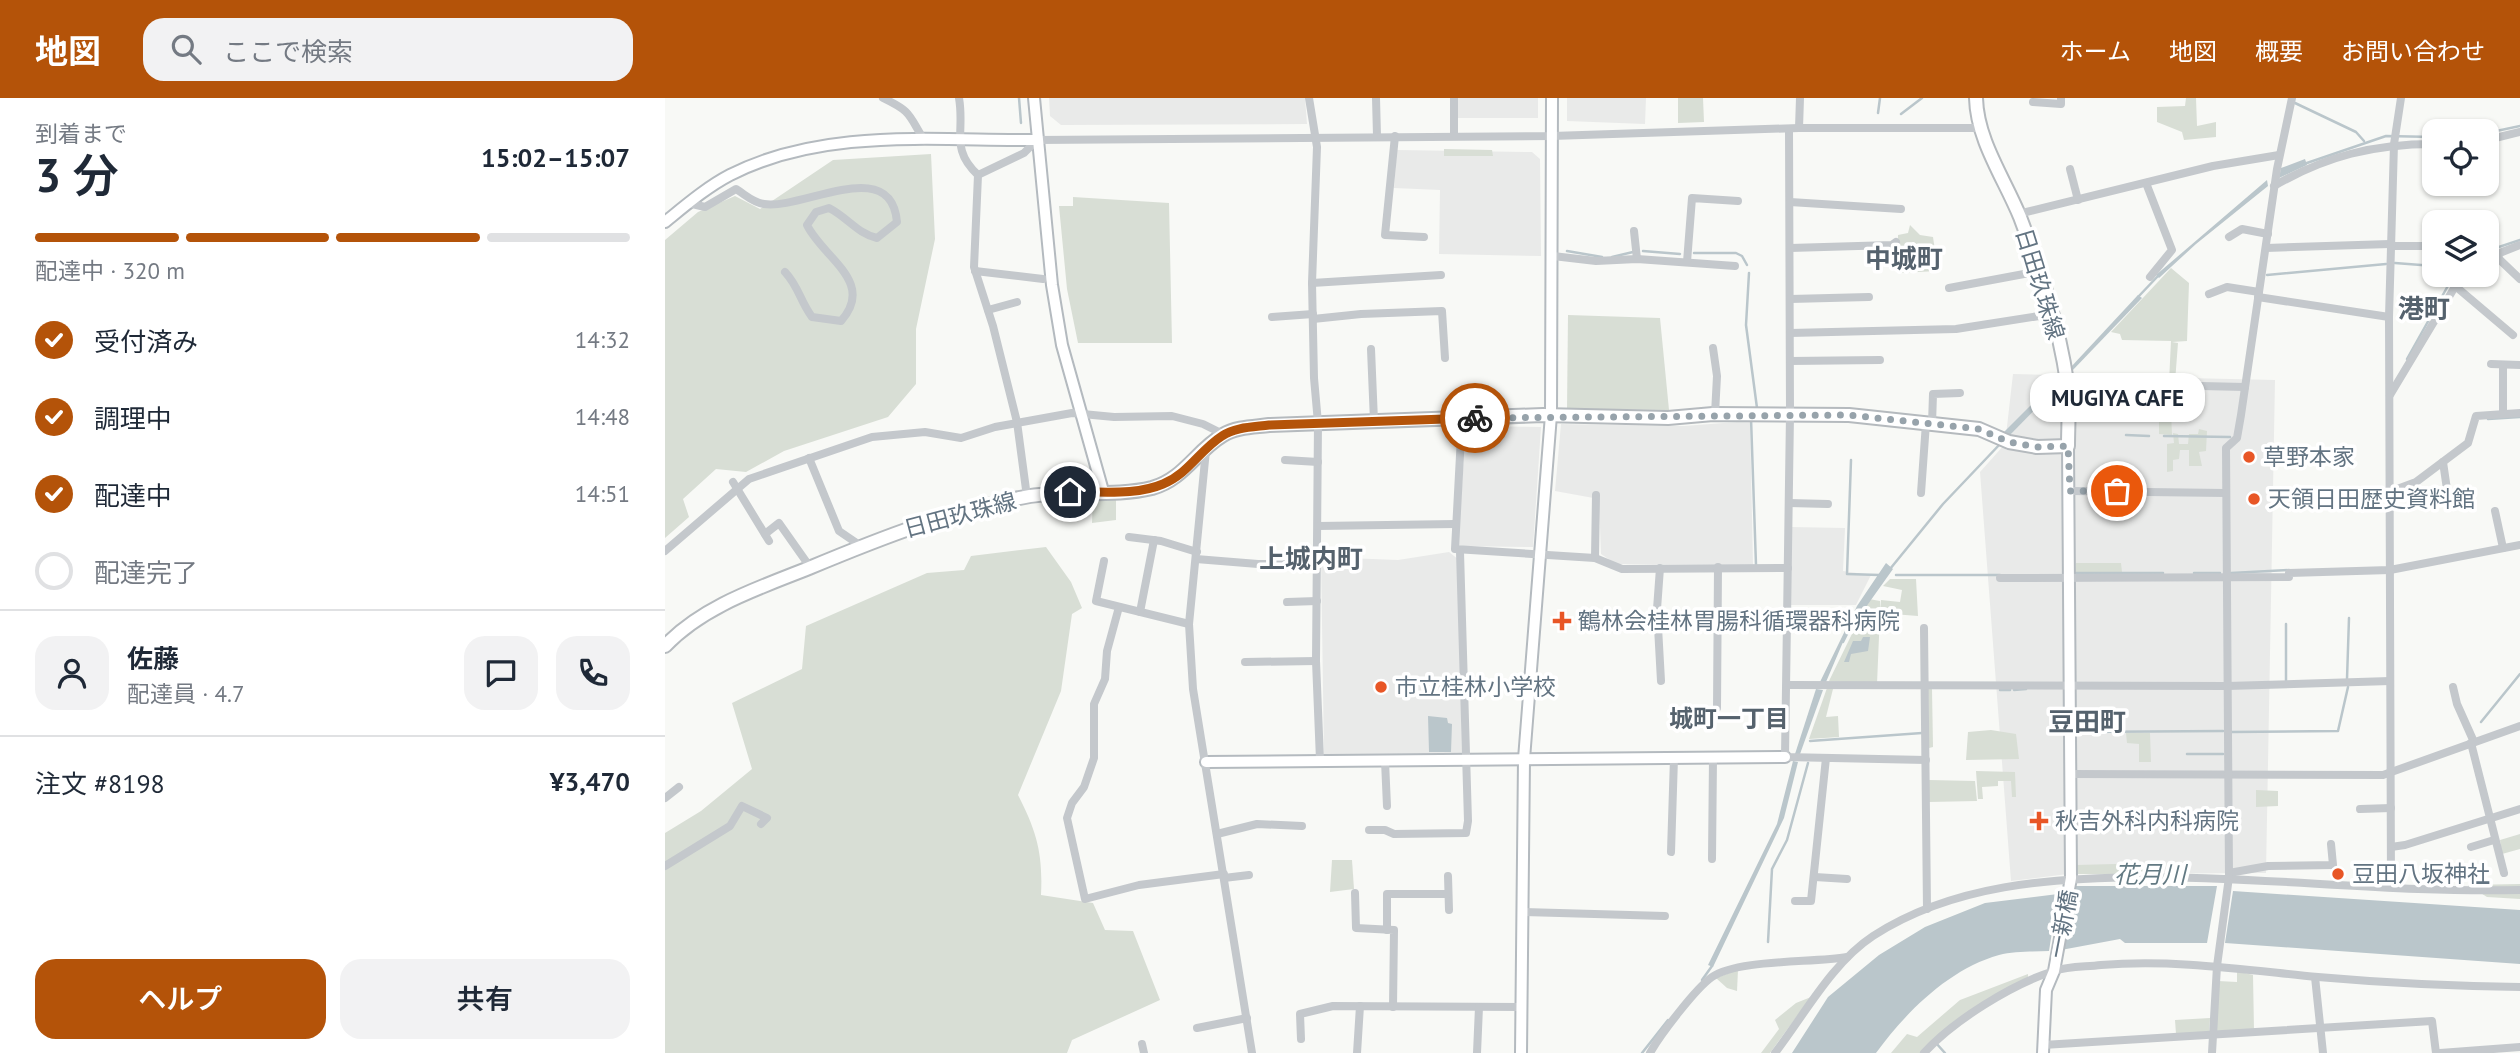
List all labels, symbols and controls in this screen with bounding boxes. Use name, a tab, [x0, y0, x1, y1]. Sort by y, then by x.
search box	[143, 18, 633, 81]
text: 地図	[35, 29, 101, 72]
icon: search	[167, 30, 205, 68]
text: ここで検索	[223, 35, 353, 68]
text: ホーム	[2060, 36, 2131, 67]
text: 地図	[2169, 36, 2217, 67]
text: 概要	[2255, 36, 2303, 67]
text: お問い合わせ	[2341, 36, 2485, 67]
text: 到着まで	[35, 119, 127, 148]
map controls	[2422, 119, 2499, 287]
button: locate	[2422, 119, 2499, 196]
text: 15:02–15:07	[481, 141, 630, 174]
text: 3 分	[35, 145, 119, 205]
button: layers	[2422, 210, 2499, 287]
street label: 日田玖珠線	[2010, 225, 2071, 343]
district label: 中城町	[1865, 242, 1943, 275]
text: 配達中 · 320 m	[35, 256, 185, 285]
district label: 港町	[2398, 292, 2450, 325]
icon: check	[35, 321, 73, 359]
text: 受付済み	[94, 325, 198, 358]
text: 14:32	[575, 325, 630, 354]
callout: MUGIYA CAFE	[2029, 372, 2205, 421]
courier	[1440, 383, 1510, 453]
text: MUGIYA CAFE	[2051, 383, 2184, 412]
icon: check	[35, 398, 73, 436]
icon: bike	[1456, 399, 1494, 437]
text: 調理中	[94, 402, 172, 435]
text: 14:48	[575, 402, 630, 431]
place label: 草野本家	[2263, 442, 2355, 471]
marker: 草野本家	[2241, 449, 2257, 465]
pin	[2087, 461, 2147, 521]
pin	[1040, 462, 1100, 522]
icon: bag	[2098, 472, 2136, 510]
icon: home	[1051, 473, 1089, 511]
icon: check	[35, 475, 73, 513]
text: 配達中	[94, 479, 172, 512]
text: 14:51	[575, 479, 630, 508]
place label: 天領日田歴史資料館	[2268, 484, 2475, 513]
street label: 日田玖珠線	[901, 486, 1019, 543]
marker: 天領日田歴史資料館	[2246, 491, 2262, 507]
district label: 上城内町	[1259, 542, 1363, 575]
text: 配達完了	[94, 556, 198, 589]
place label: 鶴林会桂林胃腸科循環器科病院	[1578, 606, 1900, 635]
marker: 鶴林会桂林胃腸科循環器科病院	[1552, 611, 1572, 631]
button: person	[35, 636, 109, 710]
button: chat	[464, 636, 538, 710]
button: phone	[556, 636, 630, 710]
text: 佐藤	[127, 642, 179, 675]
place label: 市立桂林小学校	[1395, 672, 1556, 701]
text: 配達員 · 4.7	[127, 679, 244, 708]
marker: 市立桂林小学校	[1373, 679, 1389, 695]
district label: 城町一丁目	[1669, 703, 1789, 734]
district label: 豆田町	[2048, 705, 2126, 738]
text: ¥3,470	[550, 765, 630, 798]
text: 注文 #8198	[35, 767, 165, 800]
place label: 秋吉外科内科病院	[2055, 806, 2239, 835]
marker: 秋吉外科内科病院	[2029, 811, 2049, 831]
water label: 花月川	[2114, 859, 2189, 890]
place label: 豆田八坂神社	[2352, 859, 2490, 888]
marker: 豆田八坂神社	[2330, 866, 2346, 882]
street label: 一新橋	[2042, 887, 2083, 961]
button: ヘルプ	[35, 959, 326, 1039]
button: 共有	[340, 959, 630, 1039]

